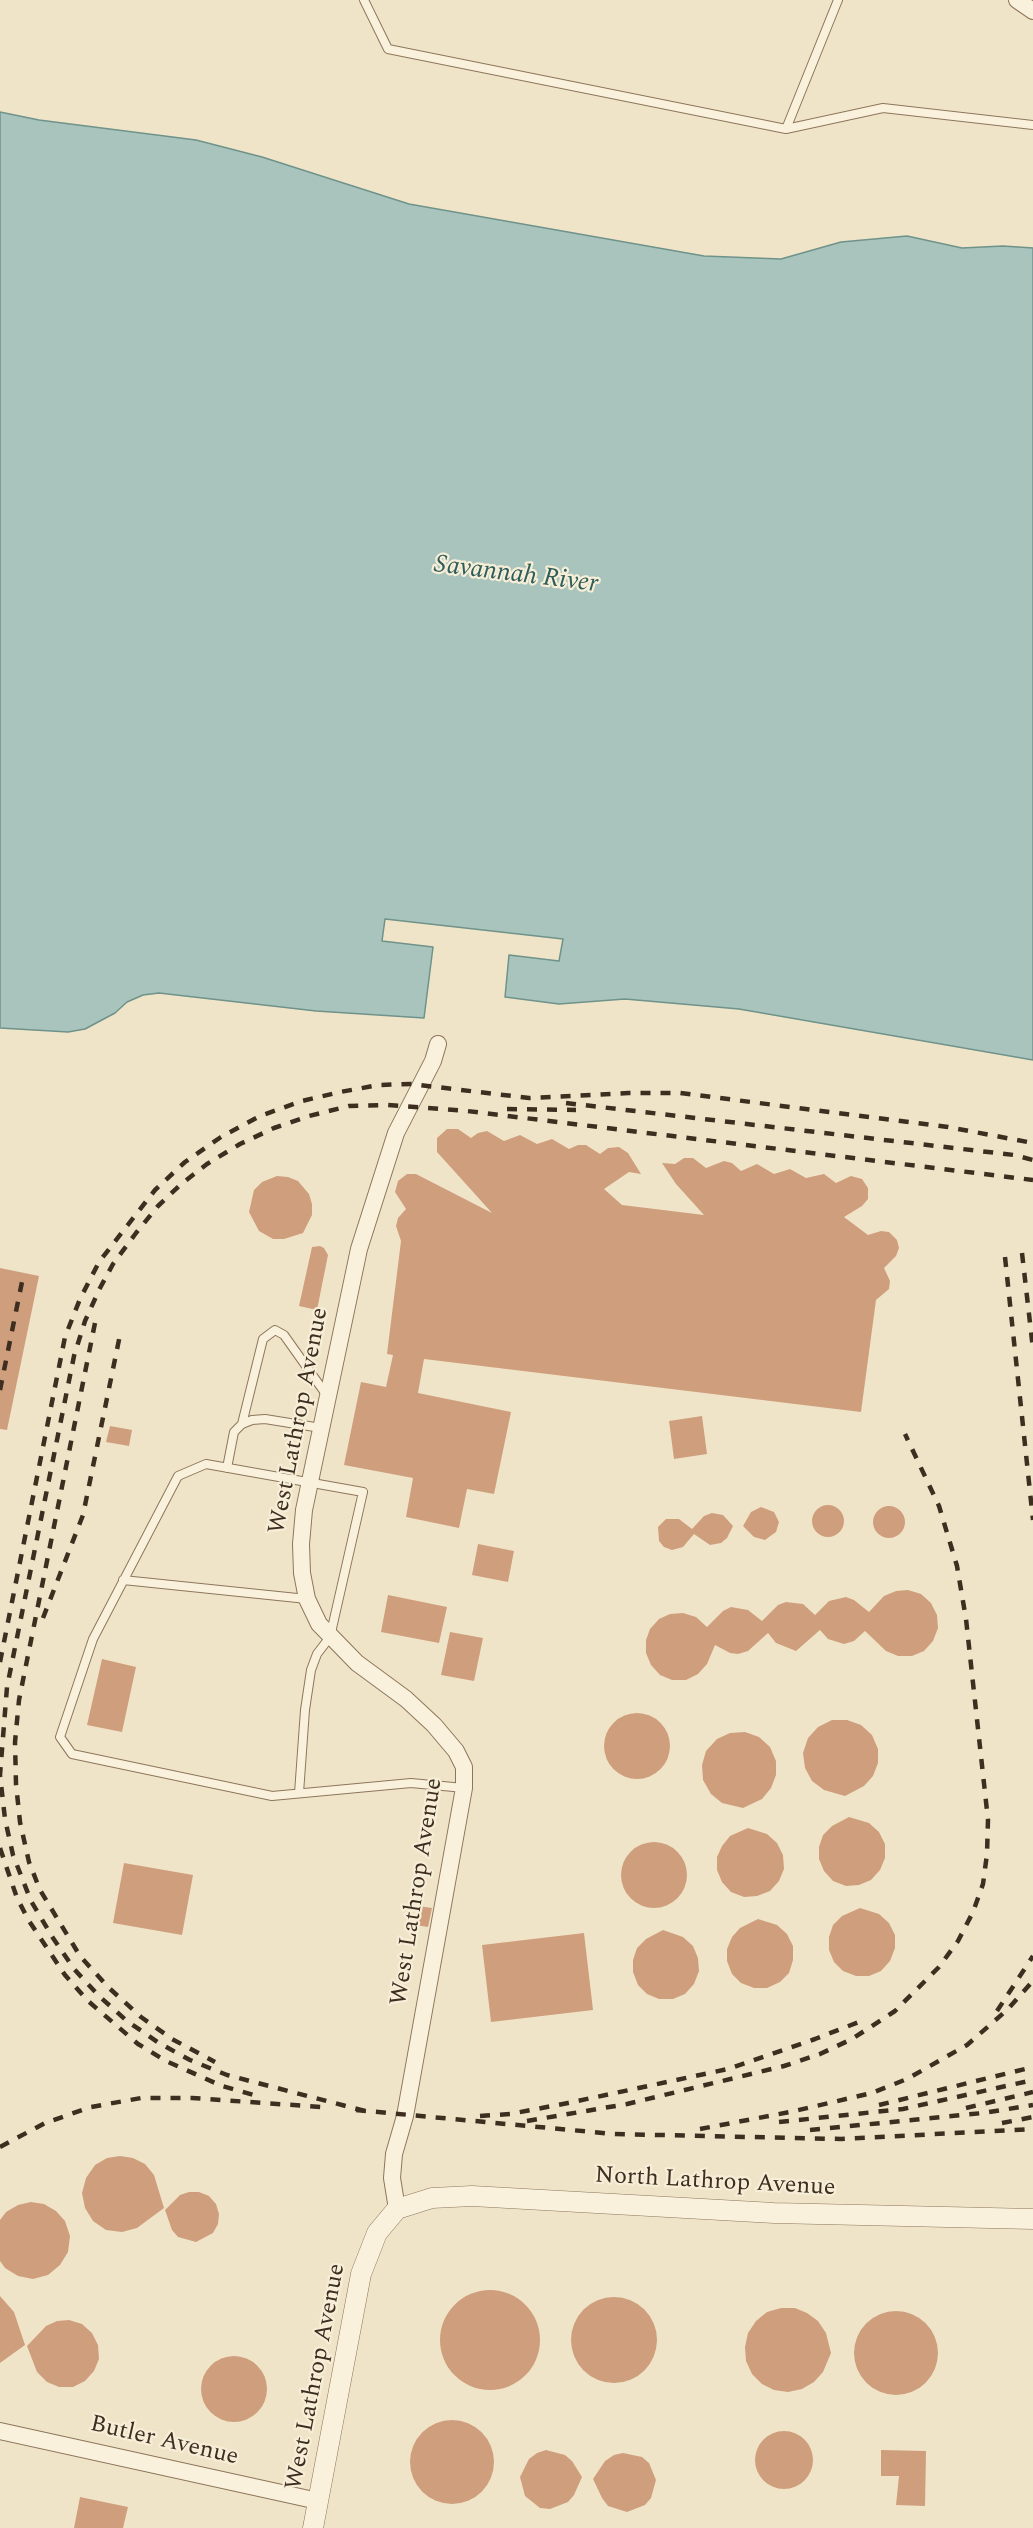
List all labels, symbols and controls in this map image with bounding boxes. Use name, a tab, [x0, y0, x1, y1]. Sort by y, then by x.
water label: Savannah River	[432, 550, 600, 602]
street label: West Lathrop Avenue	[264, 1305, 336, 1537]
street label: West Lathrop Avenue	[386, 1776, 450, 2008]
street label: North Lathrop Avenue	[594, 2162, 836, 2204]
street label: West Lathrop Avenue	[281, 2261, 353, 2493]
street label: Butler Avenue	[87, 2411, 241, 2473]

